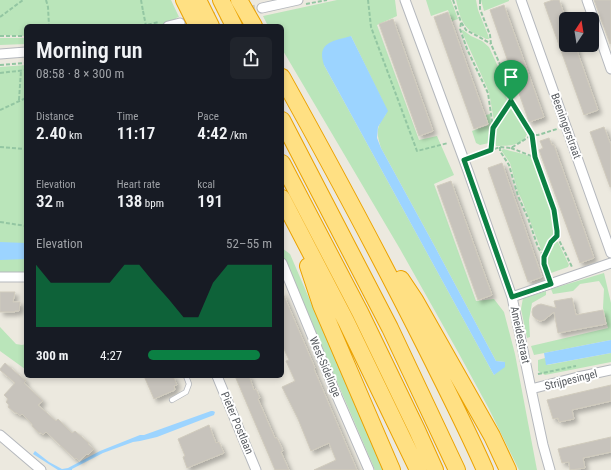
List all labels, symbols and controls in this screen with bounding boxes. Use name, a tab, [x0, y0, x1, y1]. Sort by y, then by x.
north arrow	[559, 12, 599, 52]
map controls	[559, 12, 599, 52]
button: share	[230, 37, 272, 79]
text: Morning run	[36, 38, 143, 63]
pin	[494, 60, 528, 101]
text: 08:58 · 8 × 300 m	[36, 66, 124, 81]
icon: arrive	[500, 66, 522, 88]
street label: Beeningerstraat	[548, 92, 584, 160]
text: Distance	[36, 110, 74, 123]
text: Time	[117, 110, 138, 123]
text: Pace	[197, 110, 219, 123]
text: 2.40	[36, 123, 67, 143]
text: 11:17	[117, 123, 155, 143]
text: 4:42	[197, 123, 227, 143]
text: km	[67, 129, 82, 142]
text: /km	[227, 129, 247, 142]
text: Elevation	[36, 178, 76, 191]
text: Heart rate	[117, 178, 160, 191]
text: kcal	[197, 178, 215, 191]
text: 32	[36, 191, 53, 211]
text: 138	[117, 191, 142, 211]
text: 191	[197, 191, 223, 211]
text: m	[53, 197, 64, 210]
text: bpm	[142, 197, 164, 210]
text: Elevation	[36, 236, 83, 251]
text: 52–55 m	[226, 236, 272, 251]
street label: Ameidestraat	[508, 305, 532, 365]
street label: West-Sidelinge	[306, 335, 344, 399]
text: 300 m	[36, 348, 68, 363]
text: 4:27	[100, 348, 122, 363]
street label: Strijpesingel	[543, 367, 599, 393]
street label: Pieter Postlaan	[218, 390, 256, 456]

